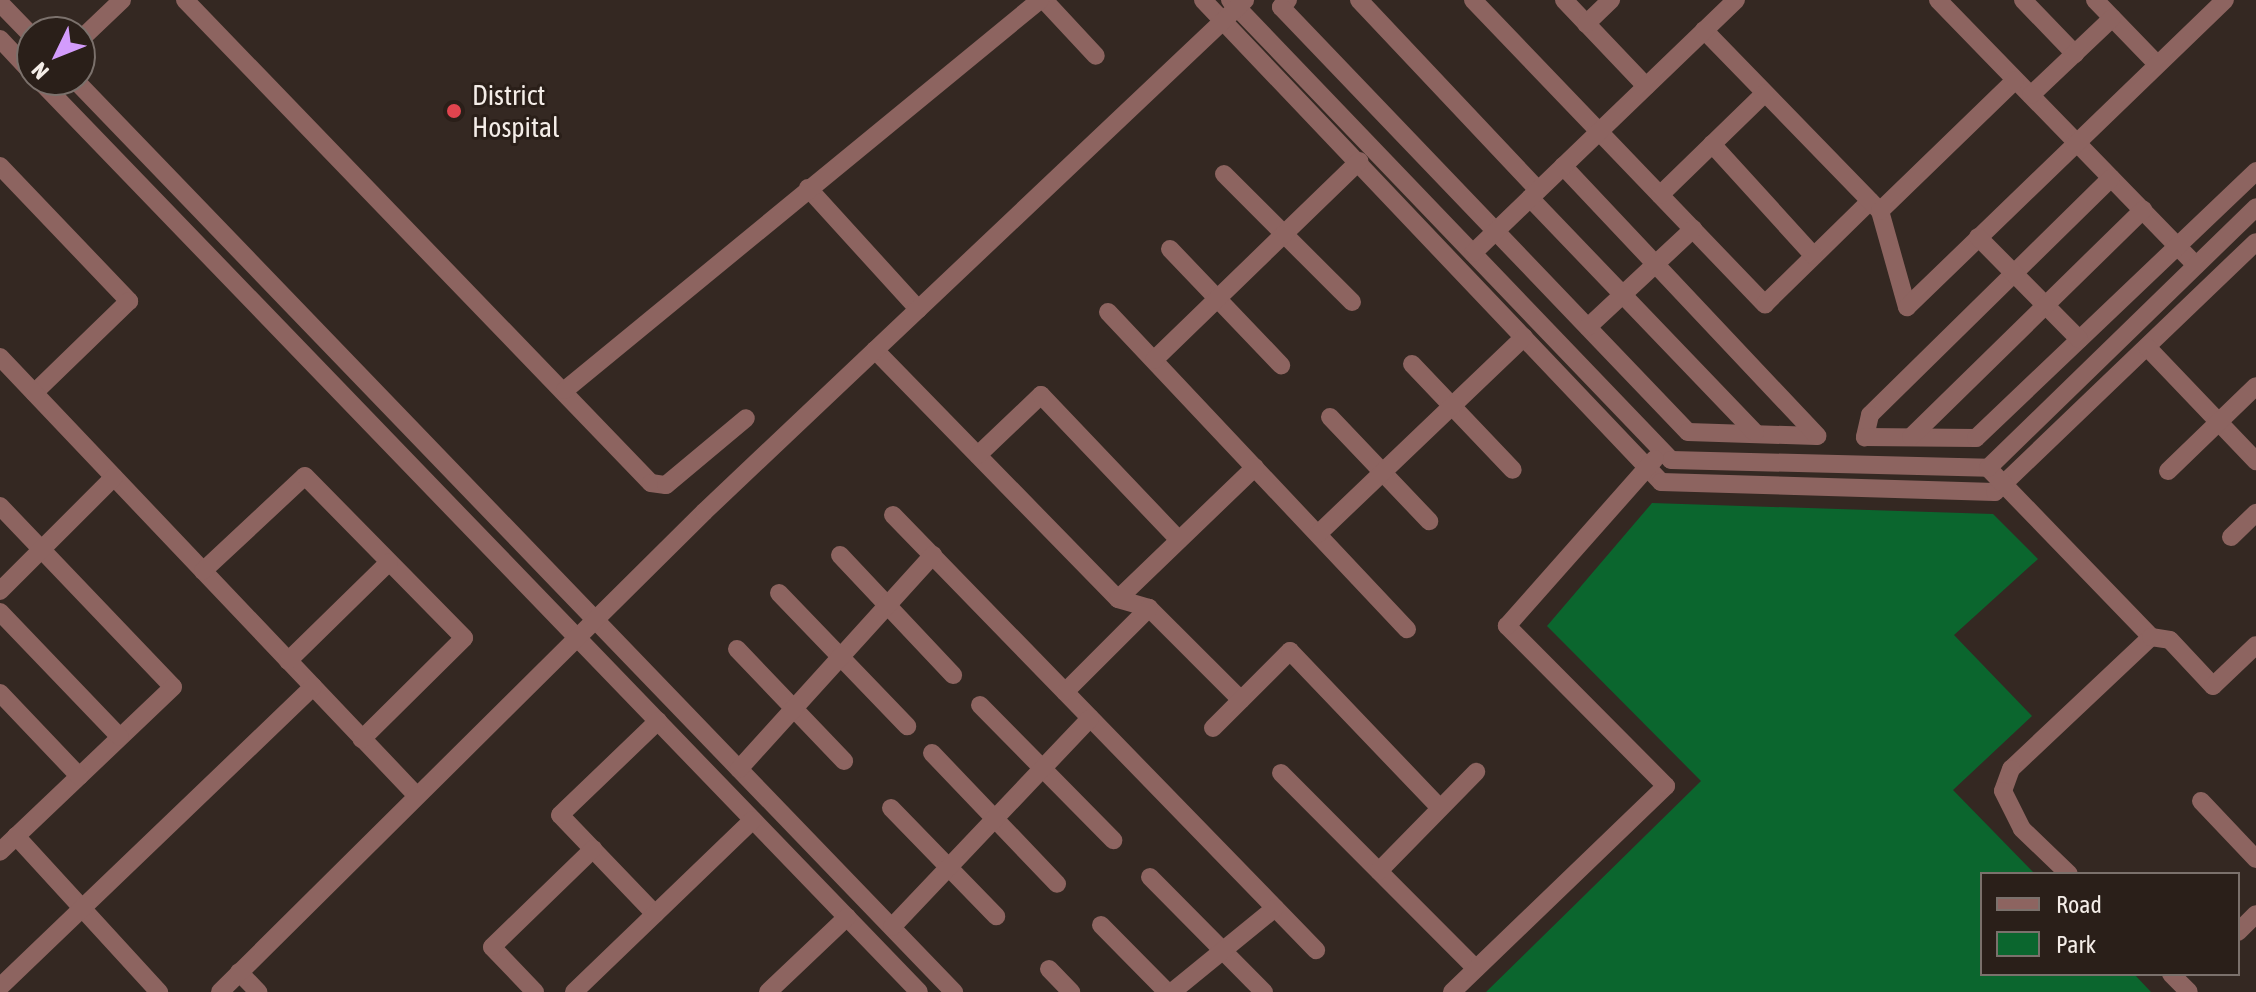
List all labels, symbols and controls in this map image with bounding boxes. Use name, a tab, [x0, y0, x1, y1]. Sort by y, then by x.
north arrow	[16, 16, 96, 96]
text: N	[26, 57, 54, 85]
place label: District Hospital	[472, 78, 560, 144]
marker: District Hospital	[443, 100, 465, 122]
legend	[1980, 872, 2240, 976]
text: Road	[2056, 891, 2102, 918]
text: Park	[2056, 931, 2096, 958]

